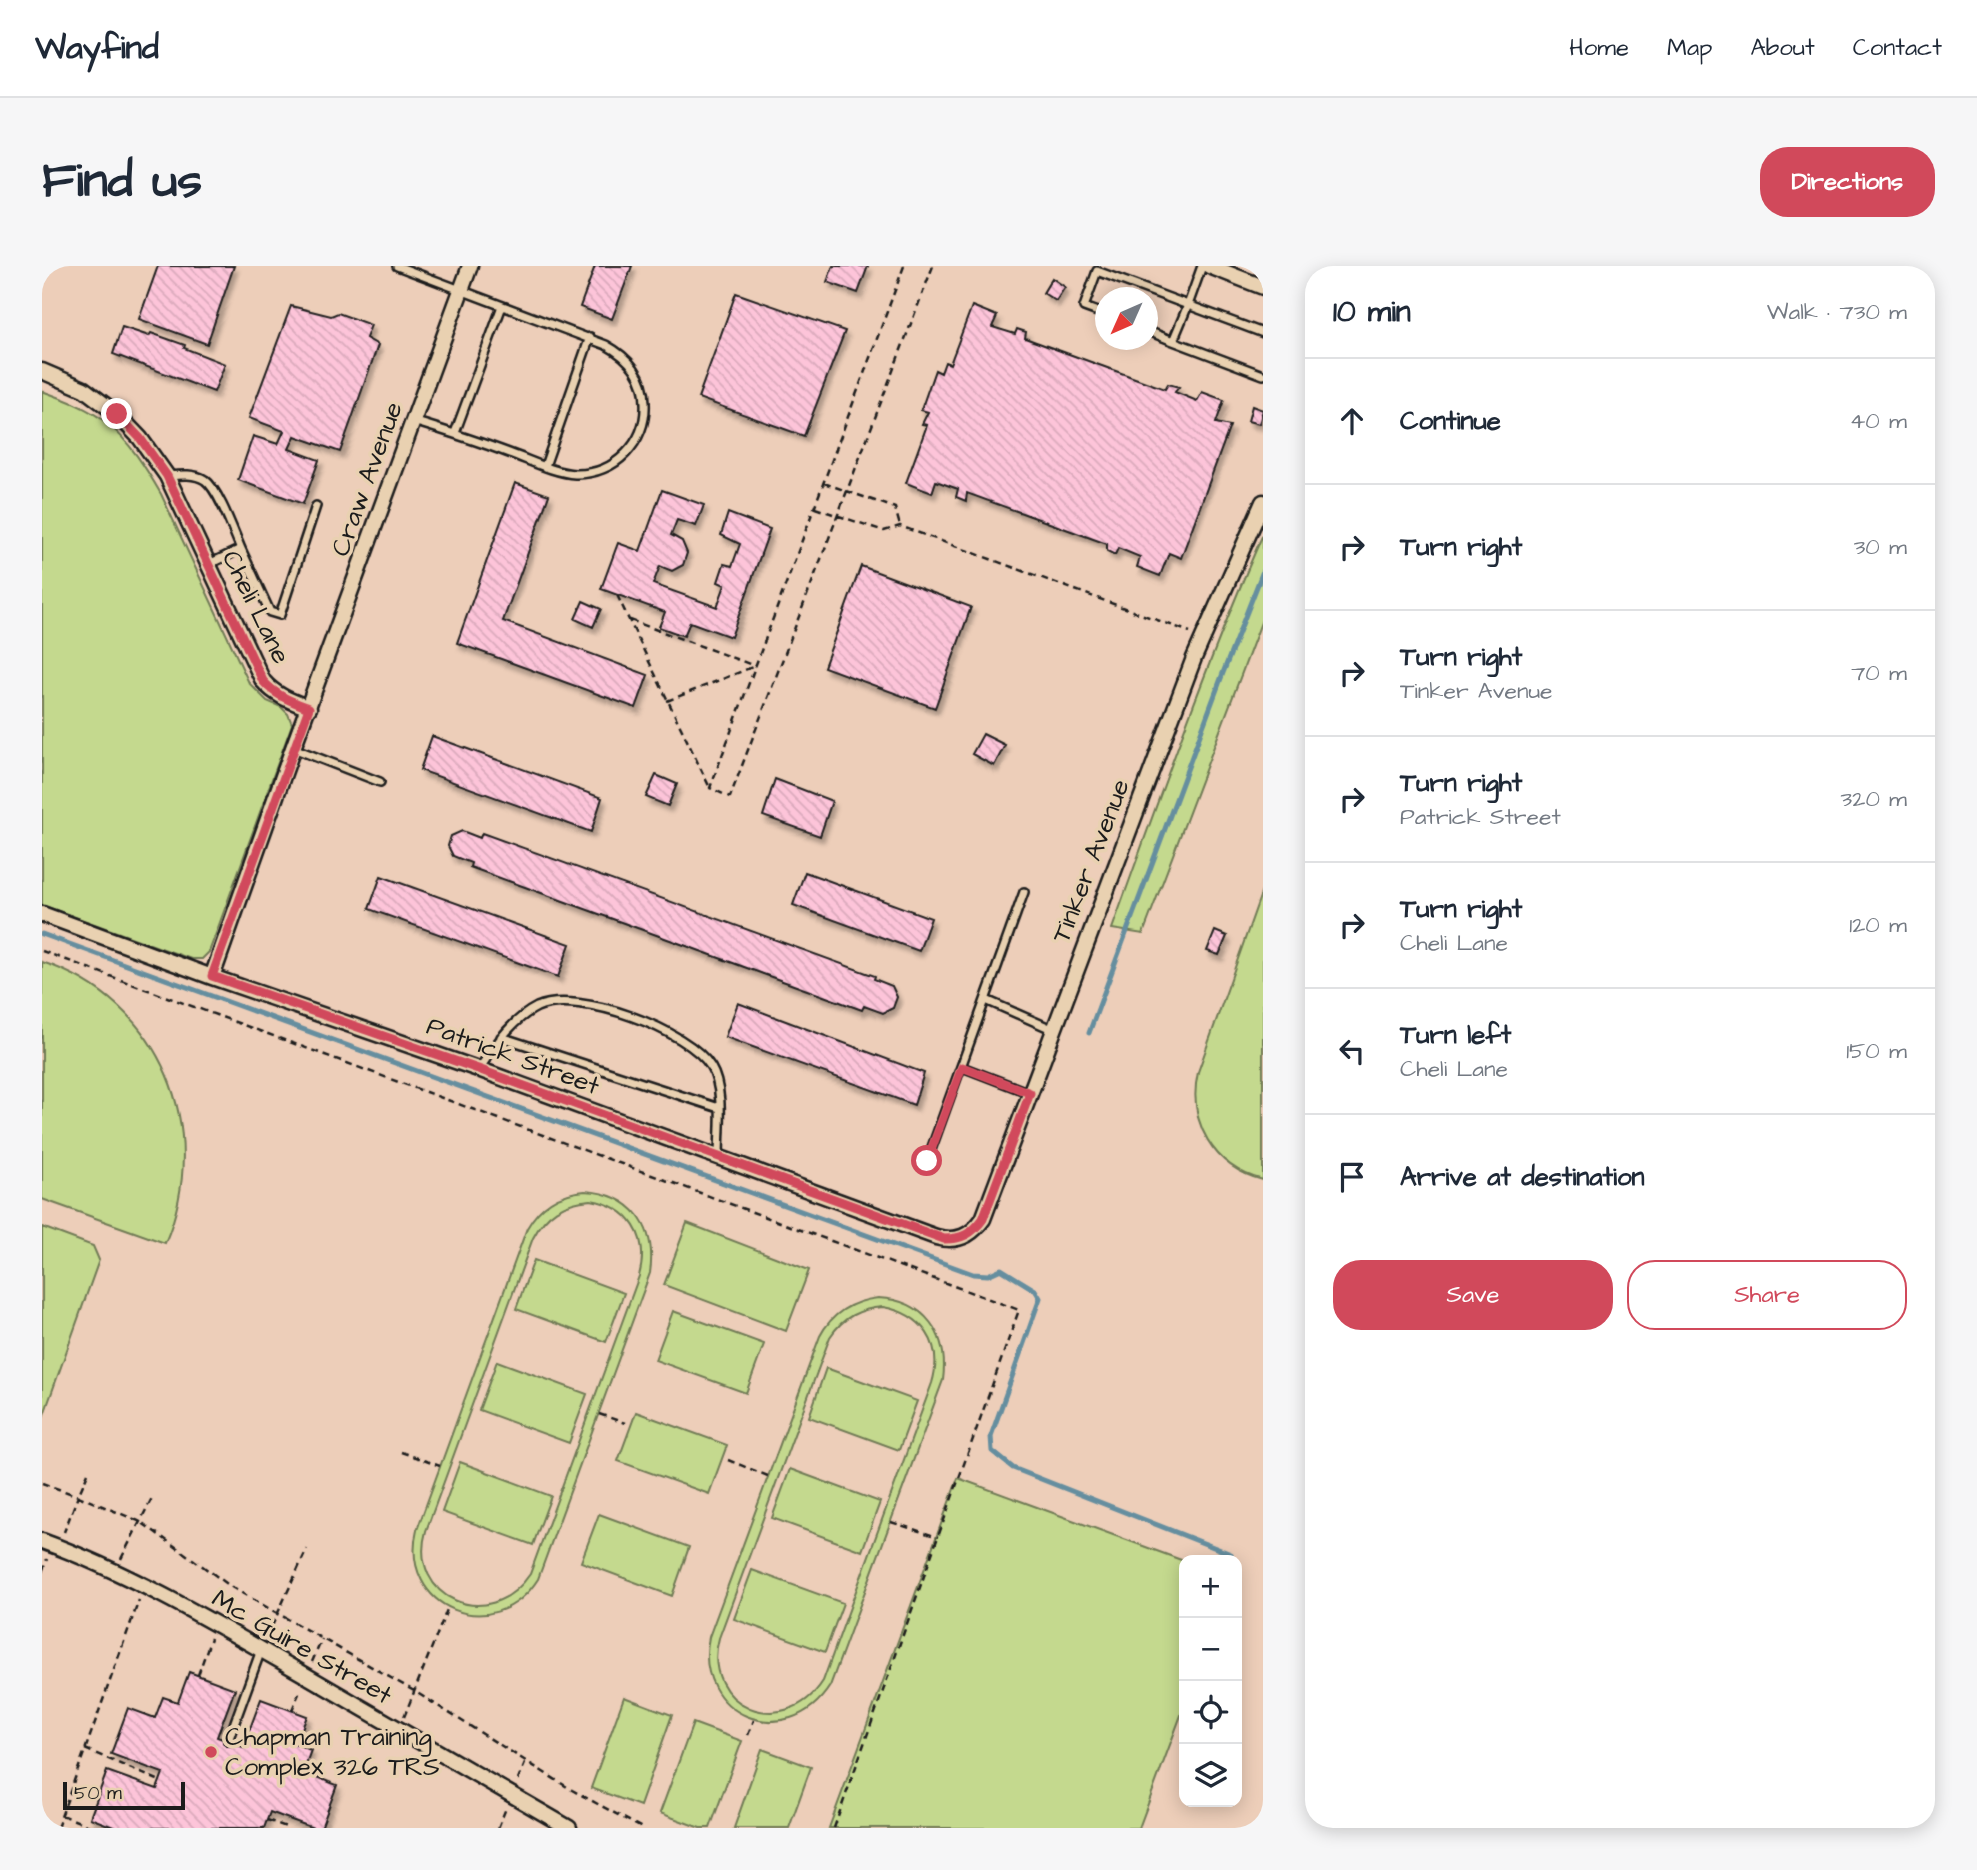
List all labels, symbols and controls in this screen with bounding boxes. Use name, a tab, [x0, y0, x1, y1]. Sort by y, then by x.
text: Wayfind	[35, 25, 159, 71]
text: Home	[1569, 31, 1629, 65]
text: Map	[1667, 31, 1712, 65]
text: About	[1750, 31, 1815, 65]
text: Contact	[1853, 31, 1942, 65]
button: Directions	[1760, 147, 1935, 217]
text: Find us	[42, 148, 202, 216]
north arrow	[1095, 287, 1158, 350]
text: 10 min	[1333, 291, 1411, 333]
text: Walk · 730 m	[1767, 296, 1907, 328]
street label: Craw Avenue	[322, 397, 412, 561]
route end	[101, 398, 132, 429]
icon: ahead	[1333, 402, 1371, 440]
text: Continue	[1400, 403, 1501, 439]
text: 40 m	[1850, 405, 1907, 437]
icon: right	[1333, 528, 1371, 566]
text: Turn right	[1400, 529, 1522, 565]
text: 30 m	[1854, 531, 1907, 563]
street label: Cheli Lane	[213, 544, 299, 670]
text: Turn right	[1400, 639, 1522, 675]
icon: right	[1333, 654, 1371, 692]
text: 70 m	[1851, 657, 1907, 689]
text: Tinker Avenue	[1400, 675, 1553, 707]
text: Turn right	[1400, 765, 1522, 801]
street label: Tinker Avenue	[1043, 774, 1139, 948]
icon: right	[1333, 780, 1371, 818]
text: 320 m	[1841, 783, 1907, 815]
text: Patrick Street	[1400, 801, 1561, 833]
text: Turn right	[1400, 891, 1522, 927]
icon: right	[1333, 906, 1371, 944]
text: 120 m	[1849, 909, 1907, 941]
text: Cheli Lane	[1400, 927, 1508, 959]
street label: Patrick Street	[421, 1008, 605, 1104]
text: Turn left	[1400, 1017, 1511, 1053]
icon: left	[1333, 1032, 1371, 1070]
text: 150 m	[1846, 1035, 1907, 1067]
text: Cheli Lane	[1400, 1053, 1508, 1085]
route start	[911, 1145, 942, 1176]
icon: arrive	[1333, 1158, 1371, 1196]
text: Arrive at destination	[1400, 1159, 1645, 1195]
button: Save	[1333, 1260, 1613, 1330]
button: Share	[1627, 1260, 1907, 1330]
map controls	[1179, 1555, 1242, 1807]
button: +	[1179, 1555, 1242, 1618]
street label: Mc Guire Street	[205, 1581, 399, 1713]
button: −	[1179, 1618, 1242, 1681]
button: locate	[1179, 1681, 1242, 1744]
place label: Chapman Training Complex 326 TRS	[225, 1719, 440, 1785]
marker: Chapman Training Complex 326 TRS	[203, 1744, 219, 1760]
button: layers	[1179, 1744, 1242, 1807]
scale bar	[63, 1779, 186, 1811]
text: 50 m	[74, 1780, 122, 1807]

